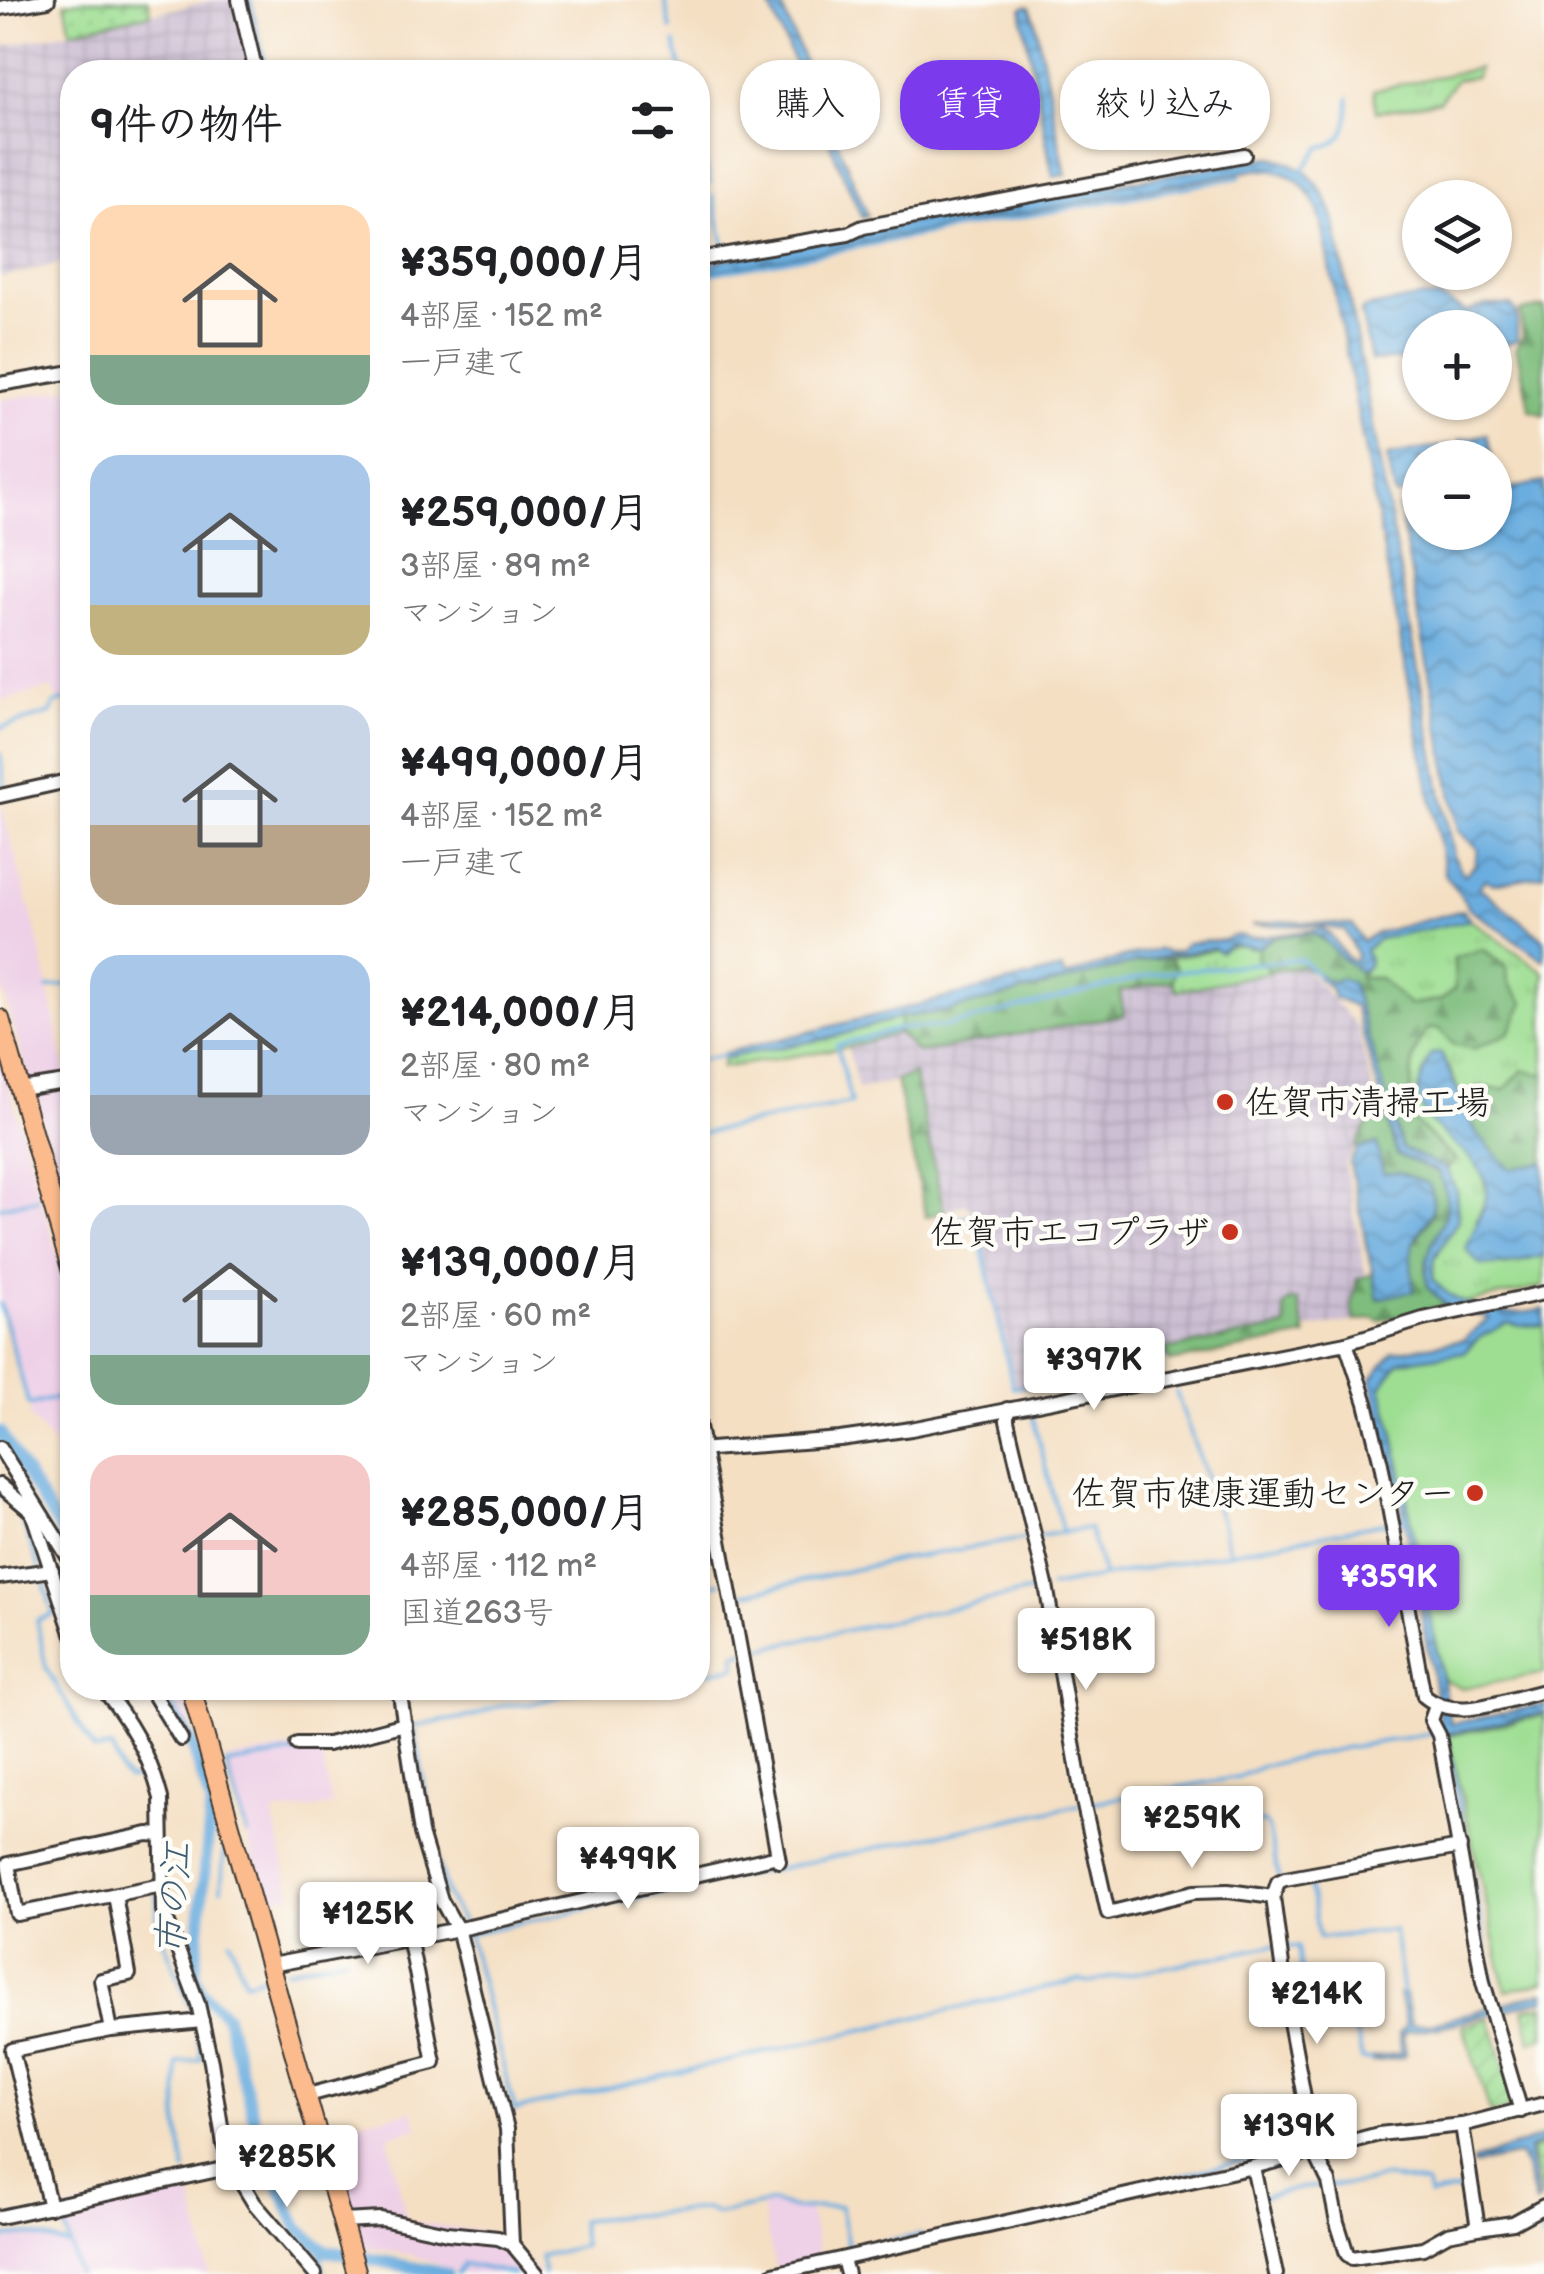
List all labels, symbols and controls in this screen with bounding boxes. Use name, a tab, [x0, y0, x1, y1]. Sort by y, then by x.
chip: 購入	[740, 60, 880, 150]
chip: 賃貸	[900, 60, 1040, 150]
chip: 絞り込み	[1060, 60, 1270, 150]
icon: filters	[625, 93, 680, 148]
text: 9件の物件	[90, 100, 283, 151]
map controls	[1402, 180, 1512, 550]
button: layers	[1402, 180, 1512, 290]
text: ¥359,000/月	[400, 238, 649, 289]
icon: home	[170, 245, 290, 365]
text: 4部屋 · 152 m²	[400, 297, 603, 336]
button: +	[1402, 310, 1512, 420]
text: 一戸建て	[400, 344, 528, 383]
button: −	[1402, 440, 1512, 550]
text: ¥259,000/月	[400, 488, 650, 539]
icon: home	[170, 495, 290, 615]
text: 3部屋 · 89 m²	[400, 547, 591, 586]
text: マンション	[400, 594, 559, 633]
text: ¥499,000/月	[400, 738, 650, 789]
icon: home	[170, 745, 290, 865]
text: 4部屋 · 152 m²	[400, 797, 603, 836]
text: 一戸建て	[400, 844, 528, 883]
text: ¥214,000/月	[400, 988, 642, 1039]
icon: home	[170, 995, 290, 1115]
text: 2部屋 · 80 m²	[400, 1047, 590, 1086]
place label: 佐賀市清掃工場	[1245, 1082, 1490, 1125]
marker: 佐賀市清掃工場	[1214, 1091, 1236, 1113]
text: マンション	[400, 1094, 559, 1133]
place label: 佐賀市エコプラザ	[930, 1212, 1210, 1255]
marker: 佐賀市エコプラザ	[1219, 1221, 1241, 1243]
text: ¥139,000/月	[400, 1238, 643, 1289]
icon: home	[170, 1245, 290, 1365]
text: 2部屋 · 60 m²	[400, 1297, 591, 1336]
pin: ¥397K	[1024, 1328, 1164, 1413]
text: ¥397K	[1046, 1341, 1142, 1380]
text: マンション	[400, 1344, 559, 1383]
place label: 佐賀市健康運動センター	[1071, 1473, 1455, 1516]
marker: 佐賀市健康運動センター	[1464, 1482, 1486, 1504]
text: ¥285,000/月	[400, 1488, 650, 1539]
icon: home	[170, 1495, 290, 1615]
pin: ¥359K	[1319, 1545, 1459, 1630]
text: 4部屋 · 112 m²	[400, 1547, 597, 1586]
text: ¥359K	[1340, 1558, 1438, 1597]
text: 国道263号	[400, 1594, 554, 1633]
pin: ¥518K	[1016, 1608, 1156, 1693]
text: ¥518K	[1040, 1621, 1132, 1660]
pin: ¥259K	[1122, 1786, 1262, 1871]
text: ¥259K	[1143, 1799, 1241, 1838]
pin: ¥499K	[558, 1827, 698, 1912]
water label: 市の江	[148, 1840, 201, 1958]
text: ¥499K	[579, 1840, 677, 1879]
pin: ¥125K	[298, 1882, 438, 1967]
text: ¥125K	[322, 1895, 414, 1934]
pin: ¥214K	[1247, 1962, 1387, 2047]
text: ¥214K	[1271, 1975, 1363, 2014]
pin: ¥139K	[1219, 2094, 1359, 2179]
text: ¥139K	[1243, 2107, 1335, 2146]
pin: ¥285K	[217, 2125, 357, 2210]
text: ¥285K	[238, 2138, 336, 2177]

